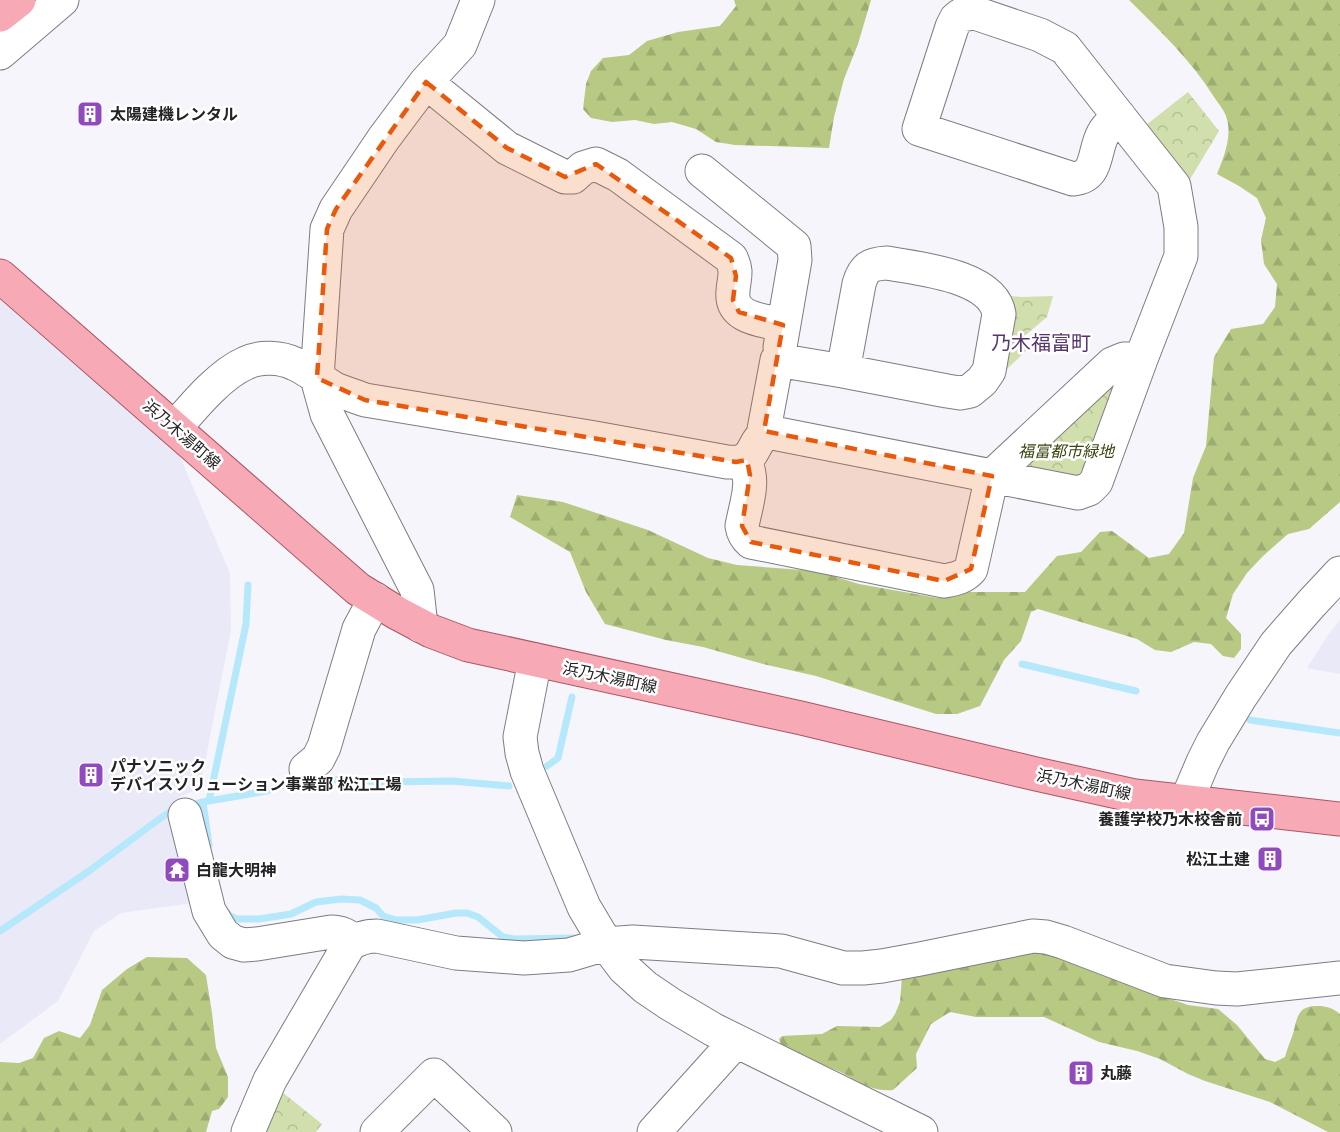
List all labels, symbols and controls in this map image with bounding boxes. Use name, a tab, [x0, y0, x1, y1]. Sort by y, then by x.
building icon: 太陽建機レンタル	[75, 99, 105, 129]
place label: 太陽建機レンタル	[110, 103, 238, 125]
district label: 乃木福富町	[991, 329, 1091, 356]
street label: 浜乃木湯町線	[139, 394, 225, 474]
park label: 福富都市緑地	[1018, 440, 1116, 462]
street label: 浜乃木湯町線	[561, 656, 659, 698]
place label: パナソニック デバイスソリューション事業部 松江工場	[110, 755, 402, 795]
building icon: パナソニック デバイスソリューション事業部 松江工場	[76, 760, 106, 790]
street label: 浜乃木湯町線	[1035, 763, 1133, 805]
bus stop icon: 養護学校乃木校舎前	[1247, 804, 1277, 834]
place label: 養護学校乃木校舎前	[1098, 808, 1242, 830]
building icon: 松江土建	[1255, 844, 1285, 874]
place label: 松江土建	[1186, 848, 1250, 870]
temple icon: 白龍大明神	[162, 855, 192, 885]
place label: 白龍大明神	[196, 859, 276, 881]
building icon: 丸藤	[1066, 1058, 1096, 1088]
place label: 丸藤	[1100, 1062, 1132, 1084]

